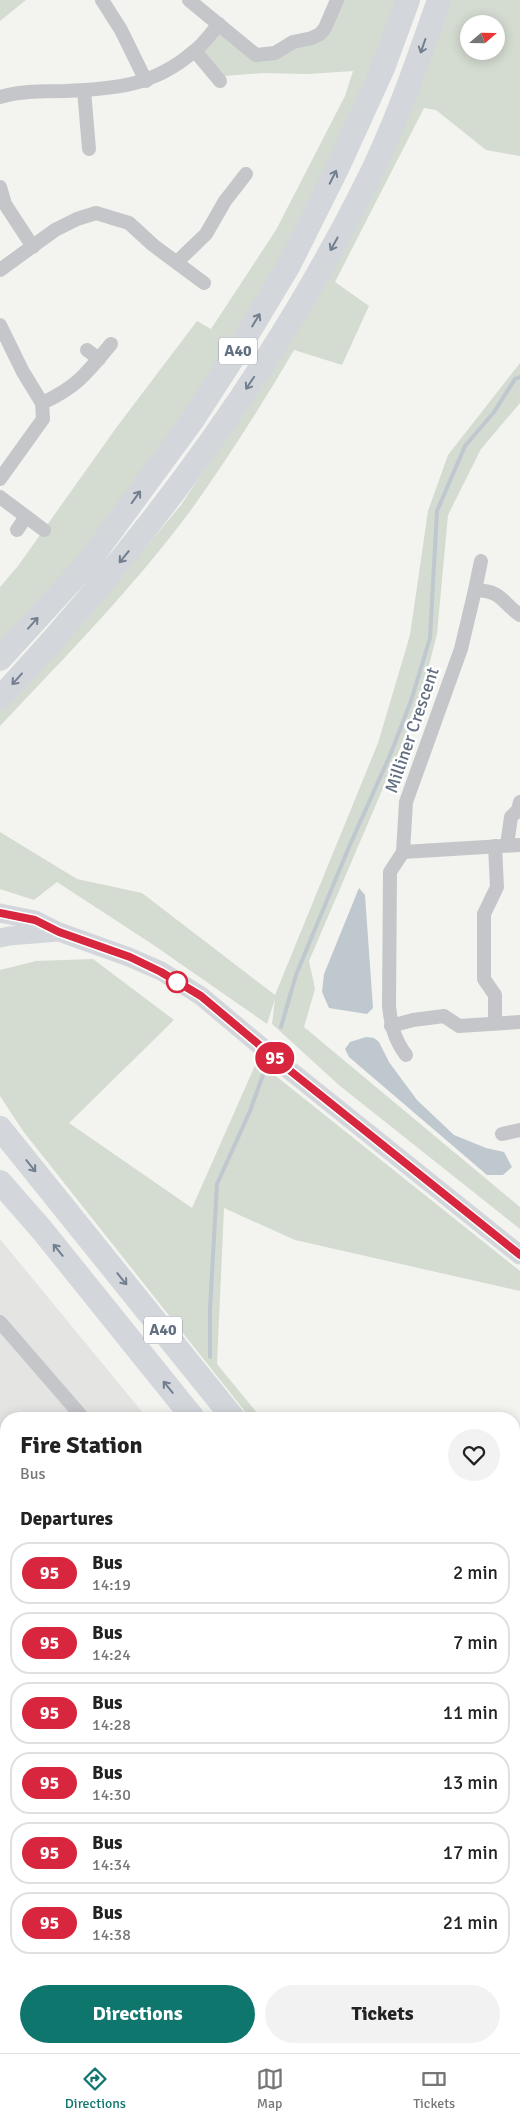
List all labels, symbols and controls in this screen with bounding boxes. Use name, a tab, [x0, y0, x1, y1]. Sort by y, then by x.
north arrow	[460, 15, 505, 60]
map controls	[460, 15, 505, 60]
one-way arrow	[417, 38, 427, 54]
one-way arrow	[328, 169, 338, 184]
one-way arrow	[329, 236, 339, 251]
one-way arrow	[252, 313, 262, 327]
road number: A40	[219, 338, 257, 364]
one-way arrow	[245, 376, 255, 390]
one-way arrow	[130, 491, 141, 504]
one-way arrow	[118, 550, 129, 563]
one-way arrow	[27, 616, 39, 629]
street label: Milliner Crescent	[380, 664, 444, 796]
one-way arrow	[11, 673, 23, 686]
unlabelled marker	[166, 971, 188, 993]
line badge: 95	[252, 1042, 298, 1074]
text: 95	[265, 1047, 285, 1069]
one-way arrow	[25, 1159, 36, 1172]
one-way arrow	[53, 1244, 64, 1257]
one-way arrow	[117, 1272, 128, 1285]
road number: A40	[144, 1316, 182, 1344]
one-way arrow	[163, 1381, 174, 1394]
button: heart	[448, 1429, 500, 1481]
text: Fire Station	[20, 1430, 143, 1460]
text: Bus	[20, 1464, 45, 1484]
text: Departures	[20, 1507, 113, 1531]
text: Bus	[92, 1551, 123, 1575]
text: 2 min	[453, 1561, 498, 1585]
text: 95	[40, 1562, 59, 1584]
text: 14:19	[92, 1575, 131, 1595]
text: Bus	[92, 1621, 123, 1645]
text: 7 min	[453, 1631, 498, 1655]
text: 95	[40, 1632, 59, 1654]
text: 14:24	[92, 1645, 131, 1665]
text: Bus	[92, 1691, 123, 1715]
text: 11 min	[443, 1701, 498, 1725]
text: 95	[40, 1702, 59, 1724]
text: 14:28	[92, 1715, 131, 1735]
text: Bus	[92, 1761, 123, 1785]
text: 13 min	[443, 1771, 498, 1795]
text: 95	[40, 1772, 59, 1794]
text: 14:30	[92, 1785, 131, 1805]
text: Bus	[92, 1831, 123, 1855]
text: 17 min	[443, 1841, 498, 1865]
text: 95	[40, 1842, 59, 1864]
text: 14:34	[92, 1855, 131, 1875]
text: Bus	[92, 1901, 123, 1925]
text: 21 min	[443, 1911, 498, 1935]
text: 95	[40, 1912, 59, 1934]
text: 14:38	[92, 1925, 131, 1945]
button: Directions	[20, 1985, 255, 2043]
button: Tickets	[265, 1985, 500, 2043]
tab: Directions	[65, 2065, 126, 2112]
tab: Map	[256, 2065, 284, 2112]
tab: Tickets	[413, 2065, 455, 2112]

